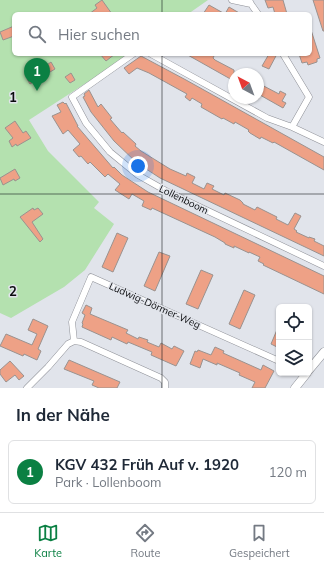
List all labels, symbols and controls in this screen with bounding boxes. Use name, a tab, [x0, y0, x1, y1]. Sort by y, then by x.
search box	[12, 12, 312, 56]
icon: search	[26, 23, 48, 45]
text: Hier suchen	[58, 25, 140, 44]
pin: 1	[24, 58, 50, 91]
north arrow	[228, 68, 264, 104]
text: 1	[9, 89, 17, 105]
your location	[128, 156, 148, 176]
street label: Lollenboom	[157, 182, 211, 217]
street label: Ludwig-Dörmer-Weg	[107, 279, 203, 331]
text: 2	[9, 283, 17, 299]
map controls	[276, 304, 312, 376]
button: locate	[276, 304, 312, 340]
button: layers	[276, 340, 312, 376]
text: In der Nähe	[16, 404, 110, 425]
text: KGV 432 Früh Auf v. 1920	[55, 455, 239, 474]
text: 1	[26, 464, 34, 480]
text: 120 m	[269, 464, 307, 480]
text: Park · Lollenboom	[55, 474, 162, 490]
tab: Karte	[34, 522, 62, 560]
tab: Route	[131, 522, 160, 560]
tab: Gespeichert	[229, 522, 290, 560]

